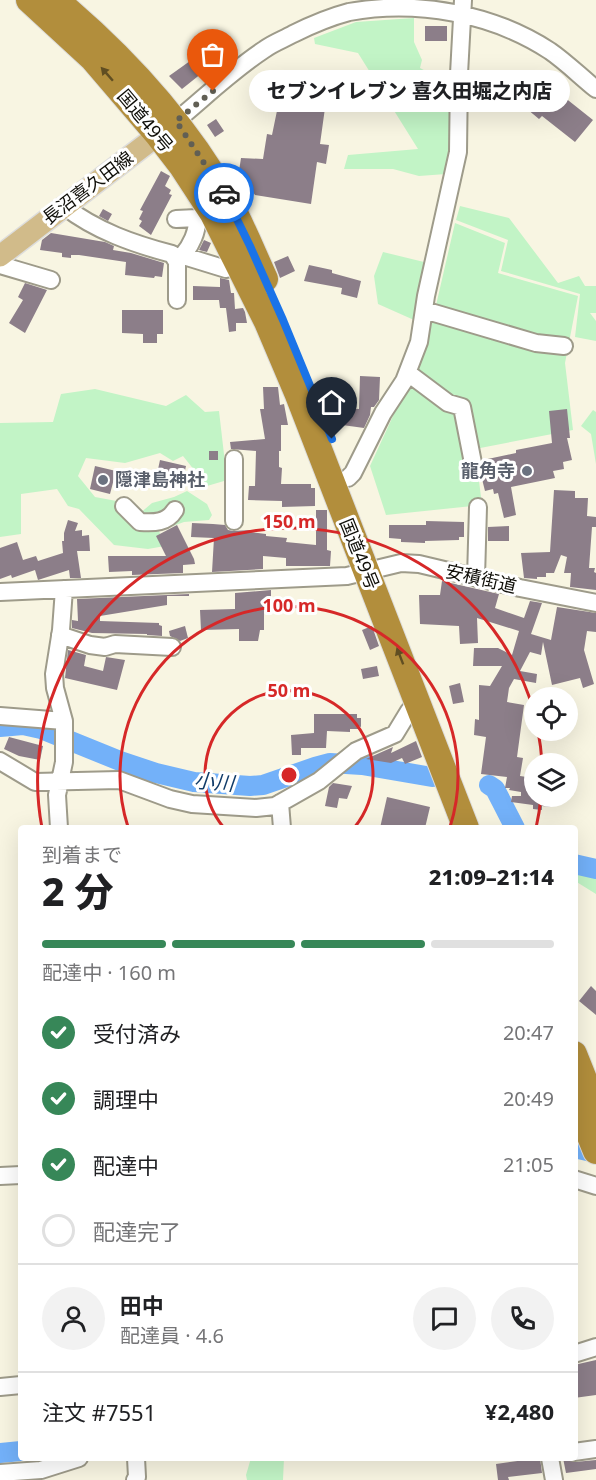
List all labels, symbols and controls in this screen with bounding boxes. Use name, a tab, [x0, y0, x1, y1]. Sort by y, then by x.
pin	[187, 29, 238, 91]
icon: bag	[196, 38, 229, 71]
one-way arrow	[100, 67, 113, 82]
callout: セブンイレブン 喜久田堀之内店	[249, 70, 570, 112]
text: セブンイレブン 喜久田堀之内店	[267, 77, 552, 104]
street label: 国道49号	[113, 84, 179, 157]
street label: 長沼喜久田線	[37, 145, 138, 229]
courier	[194, 163, 254, 223]
icon: car	[208, 177, 241, 210]
pin	[306, 377, 357, 439]
icon: home	[315, 386, 348, 419]
place label: 龍角寺	[461, 458, 515, 482]
marker: 龍角寺	[520, 464, 534, 478]
place label: 隠津島神社	[115, 467, 205, 491]
marker: 隠津島神社	[96, 473, 110, 487]
text: 150 m	[262, 509, 316, 533]
street label: 国道49号	[335, 515, 385, 593]
street label: 安積街道	[443, 558, 519, 598]
text: 100 m	[262, 593, 316, 617]
one-way arrow	[394, 647, 404, 665]
text: 50 m	[268, 678, 310, 702]
map controls	[524, 687, 578, 807]
button: locate	[524, 687, 578, 741]
button: layers	[524, 753, 578, 807]
centre of rings	[279, 765, 299, 785]
water label: 小川	[193, 766, 237, 797]
text: 到着まで	[42, 841, 122, 868]
text: 21:09–21:14	[429, 861, 554, 891]
text: 2 分	[42, 864, 114, 917]
text: 配達中 · 160 m	[42, 959, 176, 986]
icon: check	[42, 1016, 75, 1049]
text: 受付済み	[93, 1018, 181, 1048]
text: 20:47	[503, 1019, 554, 1046]
icon: check	[42, 1082, 75, 1115]
text: 調理中	[93, 1084, 159, 1114]
text: 20:49	[503, 1085, 554, 1112]
icon: check	[42, 1148, 75, 1181]
text: 配達中	[93, 1150, 159, 1180]
text: 21:05	[503, 1151, 554, 1178]
text: 配達完了	[93, 1216, 181, 1246]
button: person	[42, 1287, 105, 1350]
button: chat	[413, 1287, 476, 1350]
button: phone	[491, 1287, 554, 1350]
text: 田中	[120, 1290, 164, 1320]
text: 配達員 · 4.6	[120, 1322, 224, 1349]
text: ¥2,480	[485, 1396, 554, 1426]
text: 注文 #7551	[42, 1397, 156, 1427]

